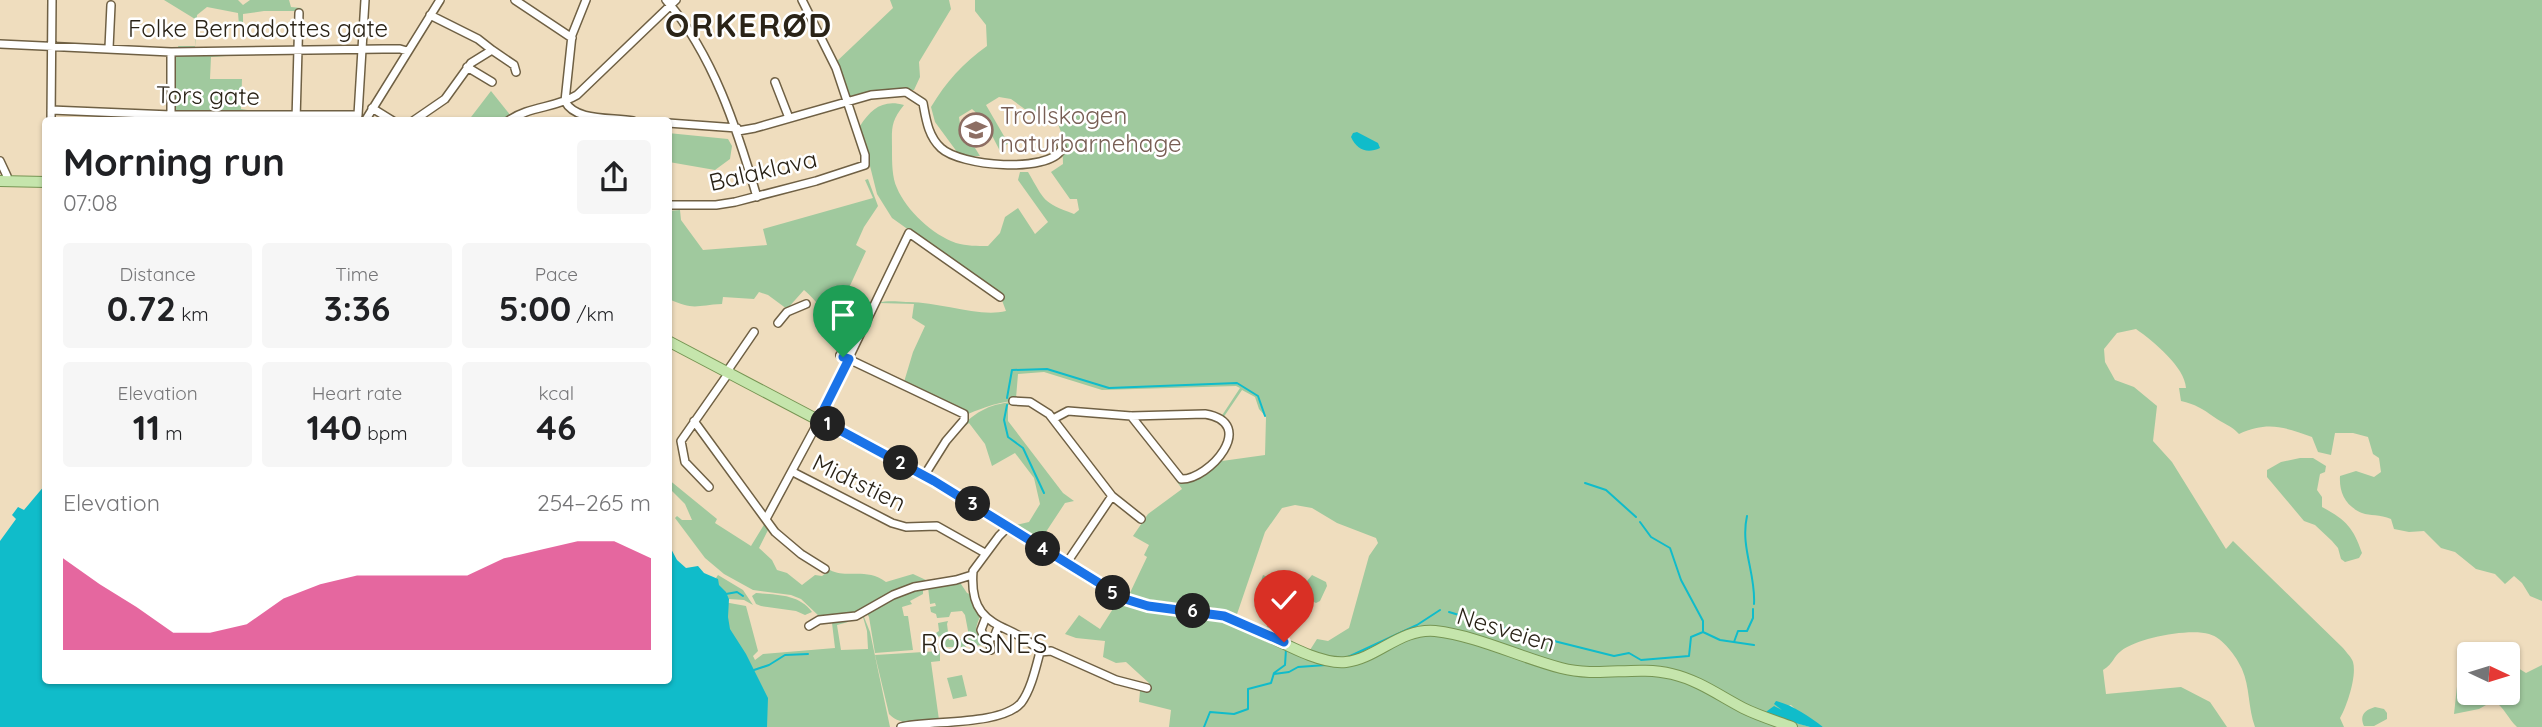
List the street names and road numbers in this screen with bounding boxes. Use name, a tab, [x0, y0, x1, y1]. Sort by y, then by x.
street label: Folke Bernadottes gate	[128, 13, 388, 43]
street label: Tors gate	[156, 79, 260, 111]
street label: Balaklava	[706, 143, 820, 197]
street label: Midtstien	[808, 447, 911, 518]
street label: Nesveien	[1454, 600, 1559, 658]

